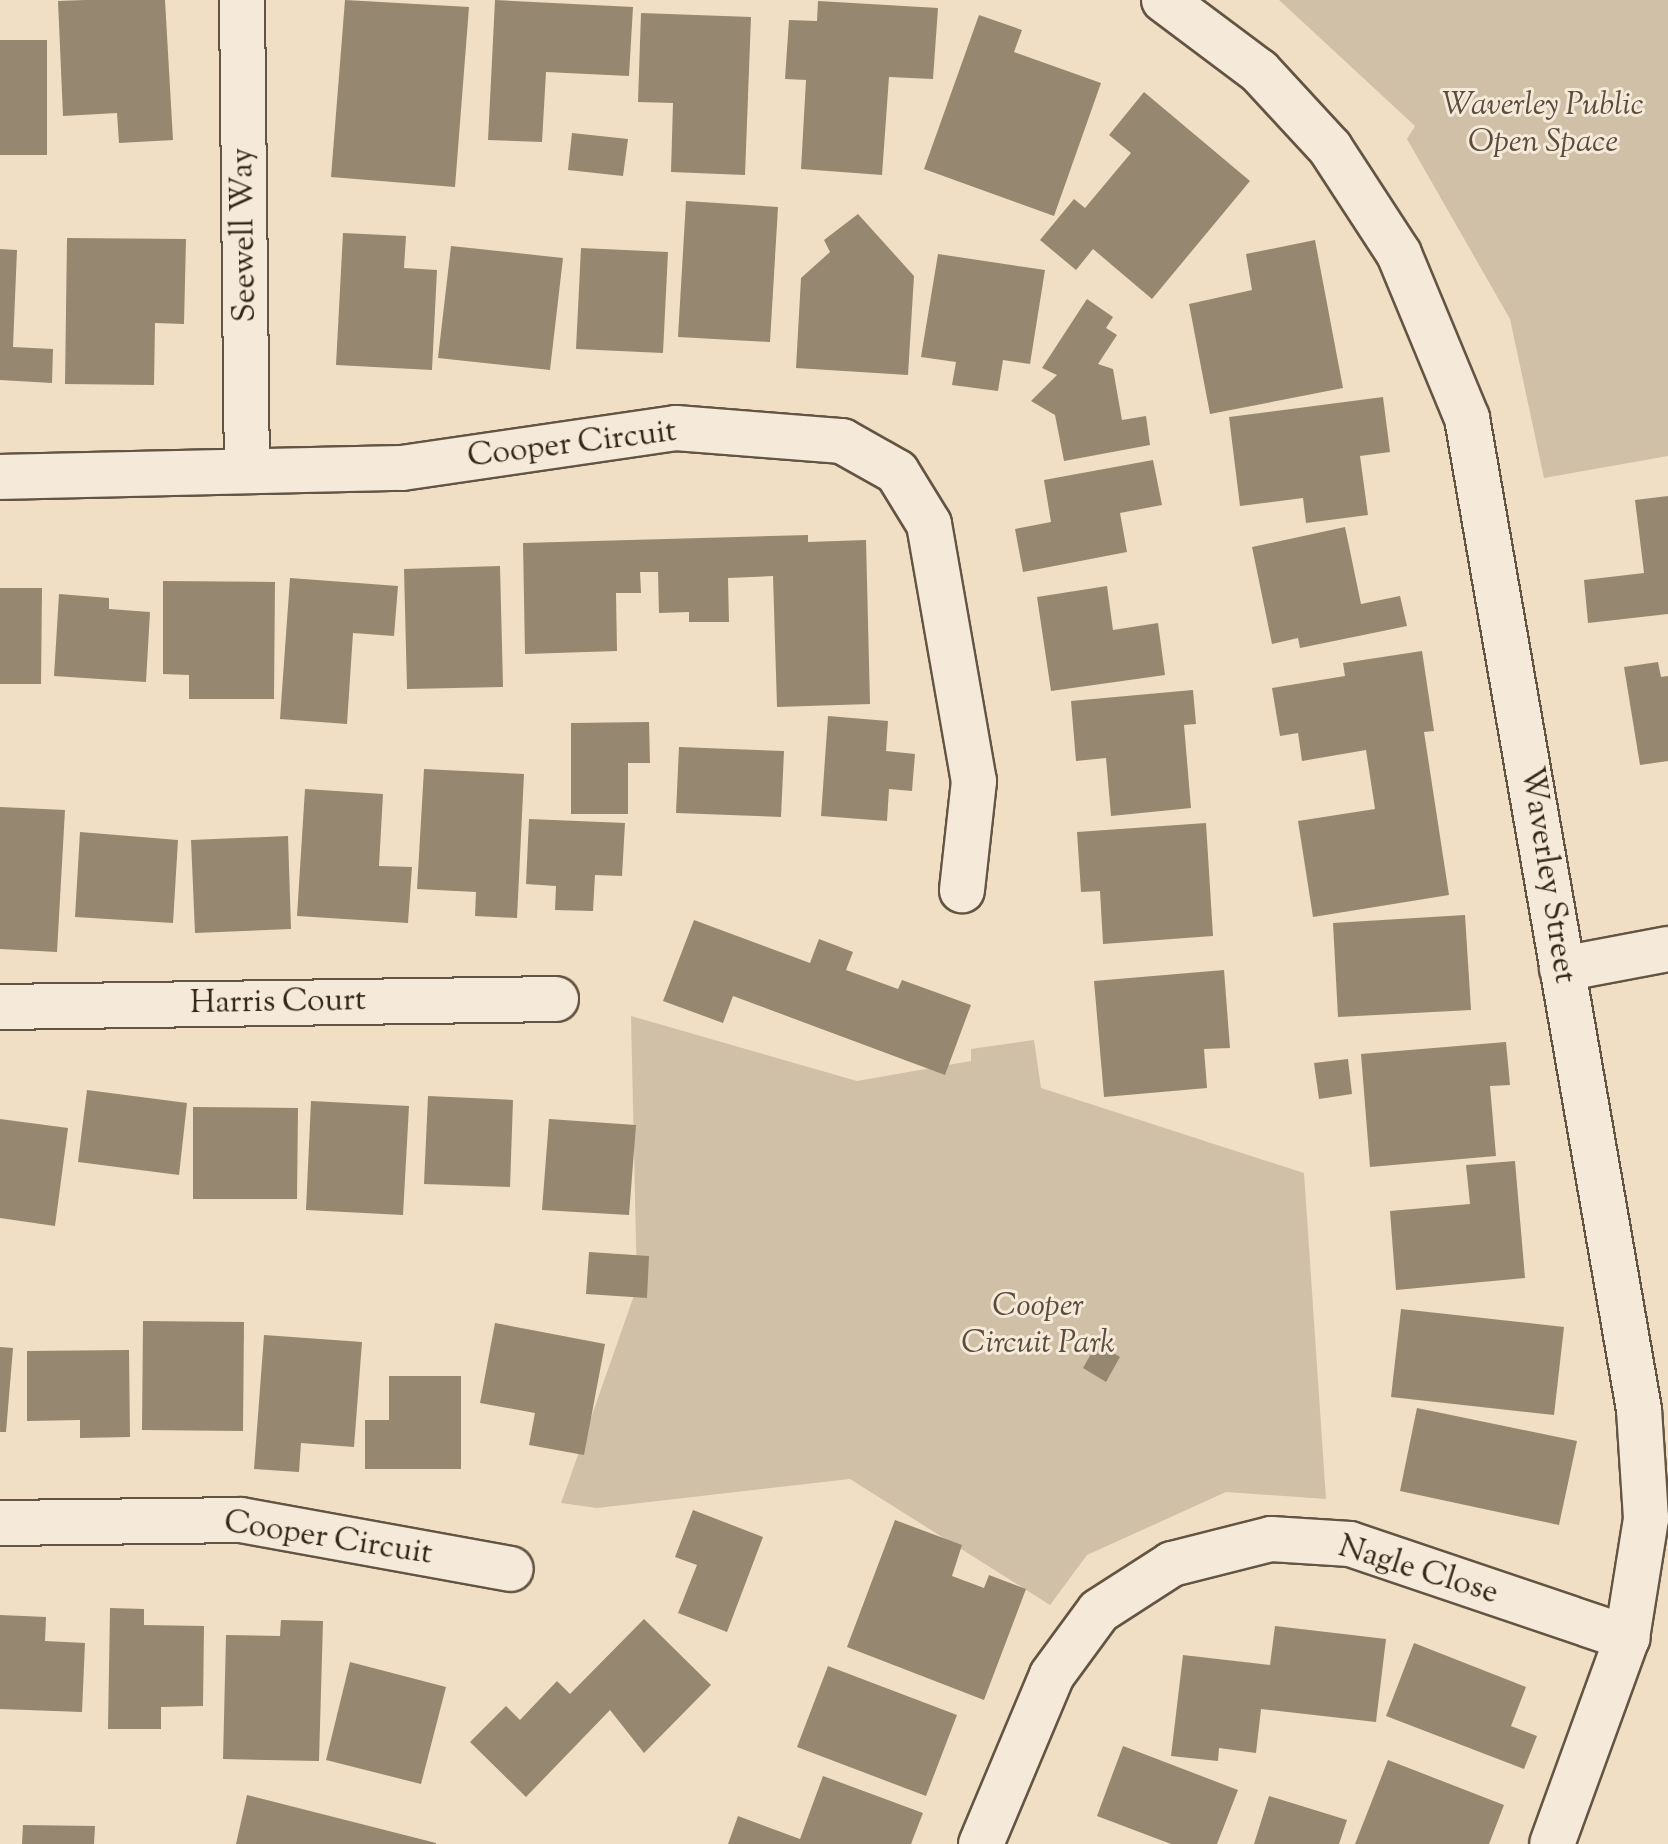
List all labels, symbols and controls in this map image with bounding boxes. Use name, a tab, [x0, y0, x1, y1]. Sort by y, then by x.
park label: Waverley Public Open Space	[1442, 88, 1644, 163]
street label: Seewell Way	[224, 147, 266, 323]
street label: Cooper Circuit	[465, 413, 679, 477]
street label: Waverley Street	[1511, 764, 1583, 986]
street label: Harris Court	[190, 982, 366, 1024]
park label: Cooper Circuit Park	[961, 1289, 1115, 1364]
street label: Cooper Circuit	[221, 1504, 435, 1574]
street label: Nagle Close	[1333, 1529, 1503, 1613]

